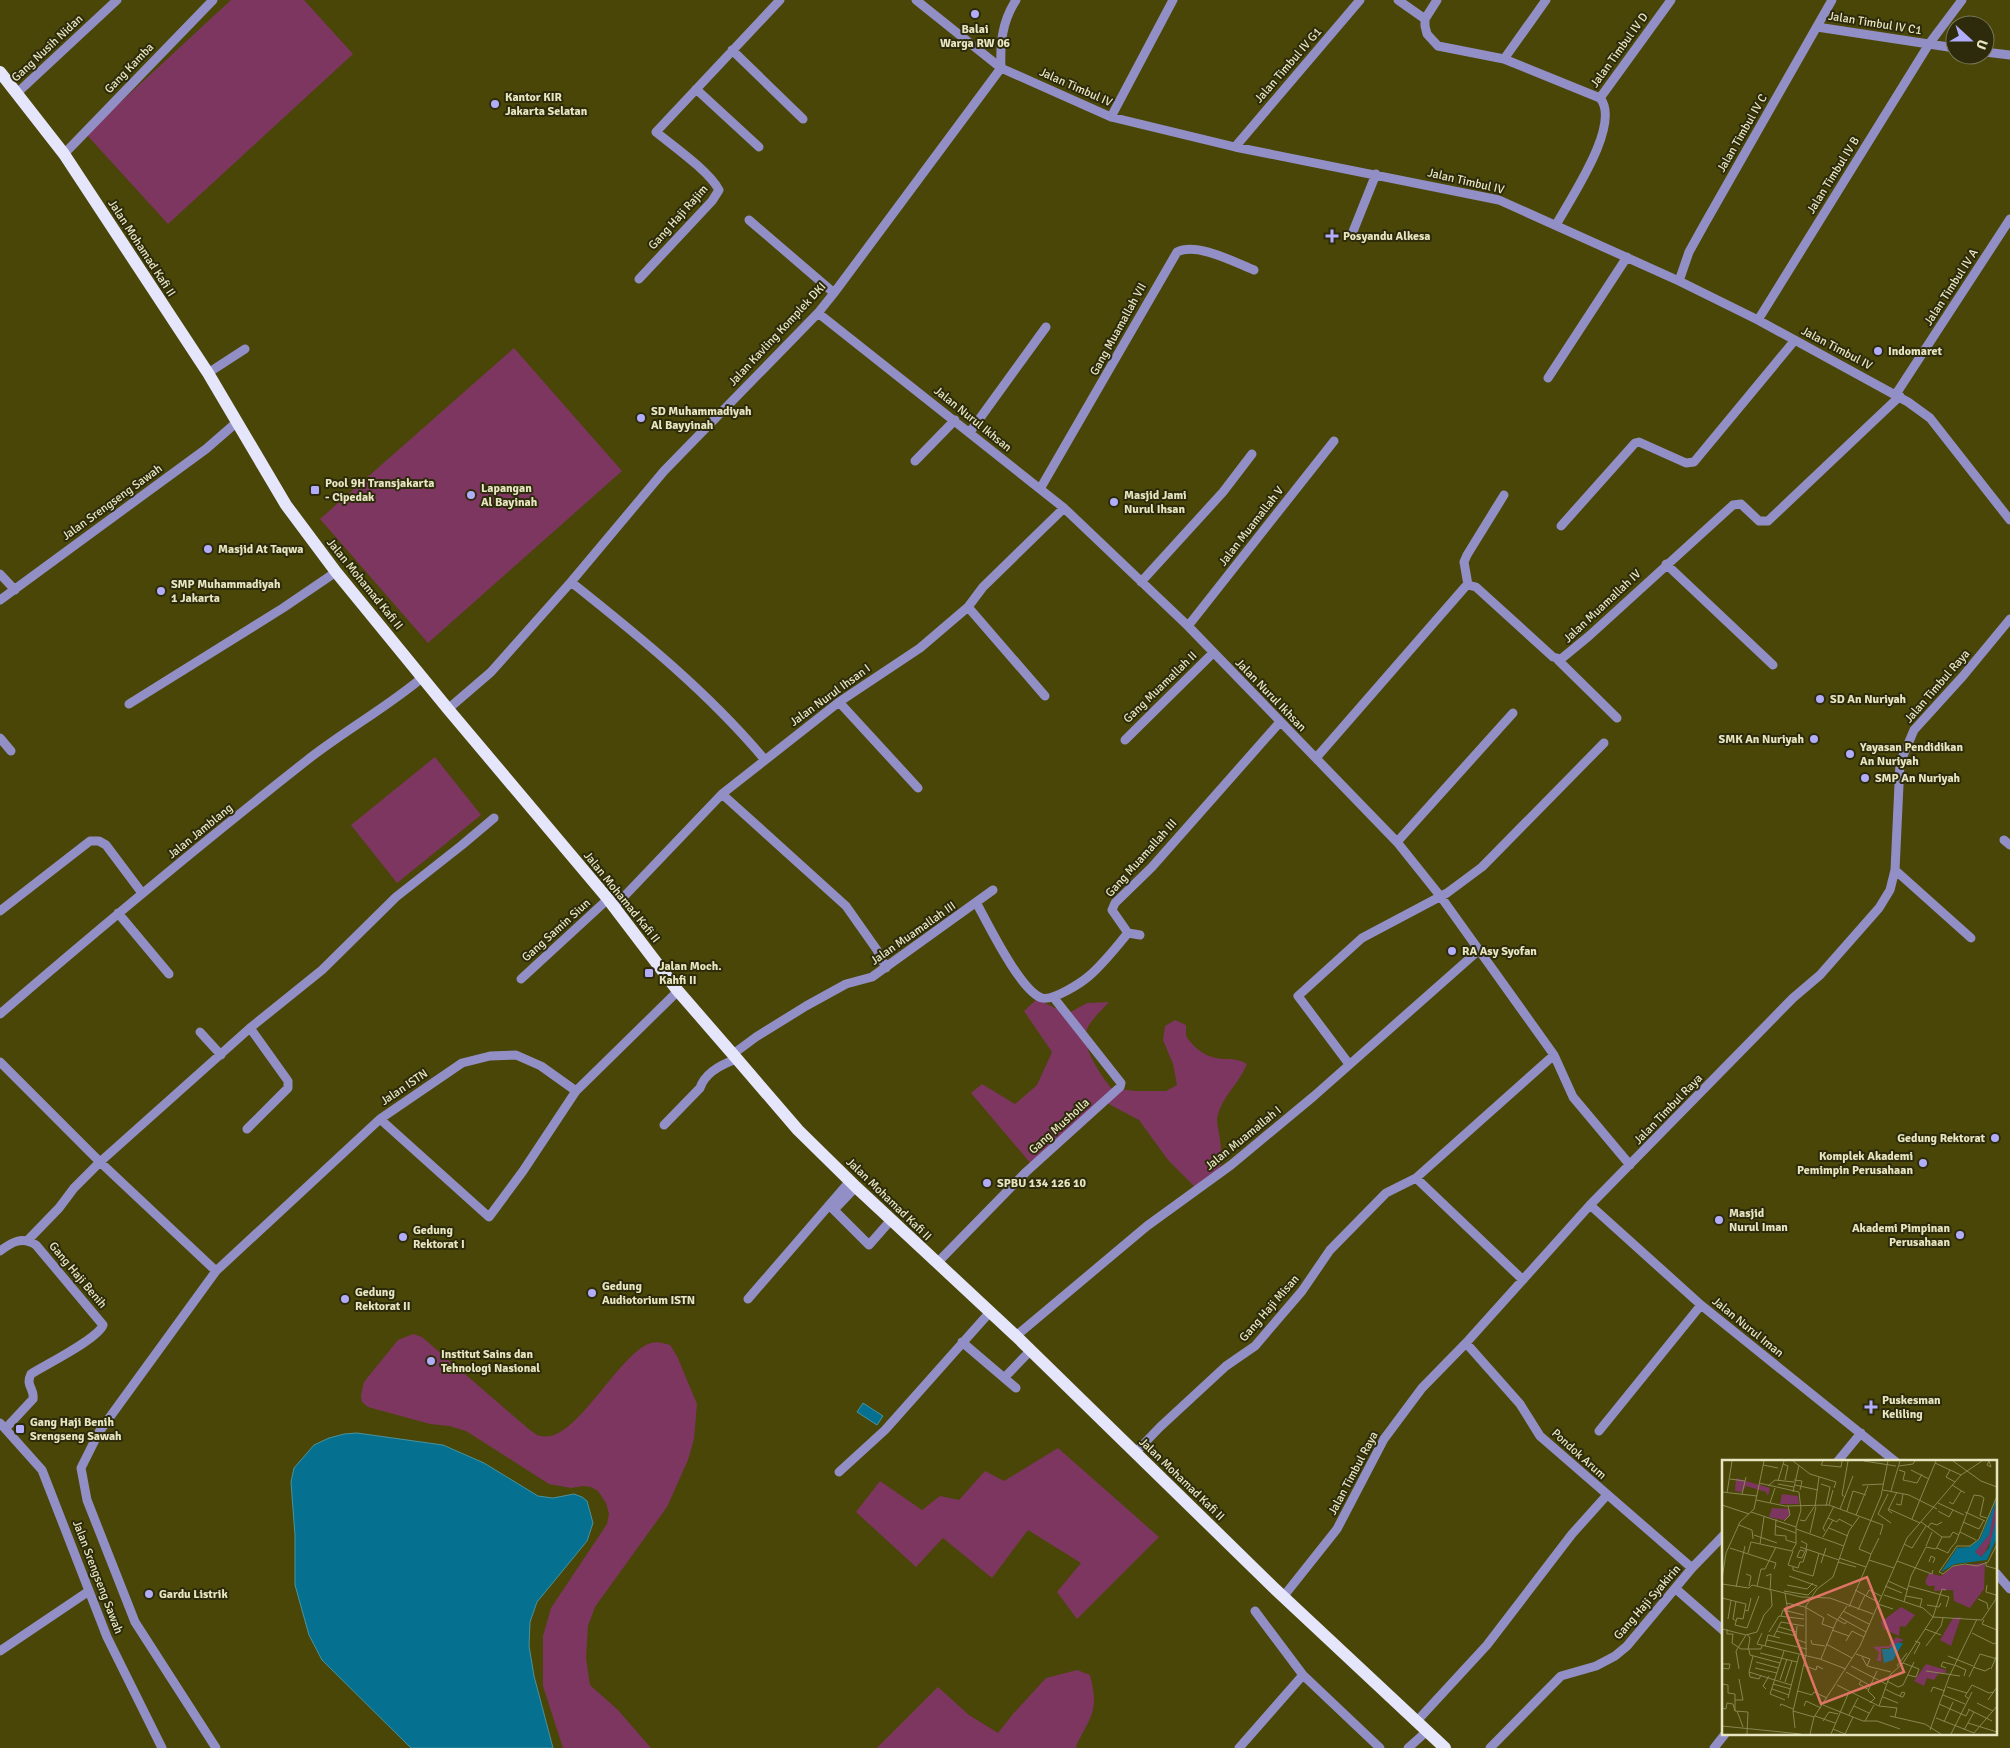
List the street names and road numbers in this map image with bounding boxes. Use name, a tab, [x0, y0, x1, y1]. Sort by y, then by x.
street label: Jalan Timbul IV C1	[1827, 9, 1923, 38]
street label: Jalan Timbul IV D	[1587, 10, 1652, 91]
street label: Gang Nusih Nidan	[9, 11, 86, 85]
street label: Jalan Timbul IV G1	[1252, 25, 1325, 106]
street label: Gang Kamba	[102, 40, 157, 97]
street label: Jalan Timbul IV	[1037, 65, 1115, 110]
street label: Jalan Timbul IV C	[1714, 91, 1771, 175]
street label: Jalan Timbul IV B	[1804, 134, 1863, 217]
street label: Jalan Timbul IV	[1426, 165, 1506, 198]
street label: Gang Haji Rajim	[645, 182, 711, 253]
street label: Jalan Mohamad Kafi II	[105, 197, 179, 300]
street label: Jalan Timbul IV A	[1921, 246, 1982, 328]
street label: Jalan Kavling Komplek DKI	[725, 279, 829, 389]
street label: Gang Muamallah VII	[1087, 280, 1150, 378]
street label: Jalan Timbul IV	[1799, 323, 1875, 373]
street label: Jalan Nurul Ikhsan	[931, 383, 1015, 455]
street label: Jalan Srengseng Sawah	[59, 461, 165, 544]
street label: Jalan Muamallah V	[1216, 483, 1287, 569]
street label: Jalan Mohamad Kafi II	[323, 536, 406, 633]
street label: Jalan Muamallah IV	[1560, 567, 1644, 646]
street label: Jalan Timbul Raya	[1901, 647, 1973, 726]
street label: Gang Muamallah II	[1120, 648, 1200, 726]
street label: Jalan Nurul Ikhsan	[1232, 656, 1309, 735]
street label: Jalan Nurul Ihsan I	[787, 661, 874, 730]
street label: Jalan Jamblang	[165, 801, 236, 862]
street label: Gang Muamallah III	[1102, 816, 1180, 901]
street label: Jalan Mohamad Kafi II	[580, 849, 663, 946]
street label: Gang Samin Siun	[519, 896, 594, 965]
street label: Jalan Muamallah III	[868, 898, 959, 968]
street label: Jalan ISTN	[378, 1066, 431, 1109]
street label: Jalan Timbul Raya	[1631, 1071, 1706, 1148]
street label: Gang Musholla	[1026, 1095, 1093, 1158]
street label: Jalan Muamallah I	[1202, 1103, 1284, 1174]
street label: Jalan Mohamad Kafi II	[843, 1155, 935, 1244]
street label: Gang Haji Benih	[45, 1239, 110, 1312]
street label: Gang Haji Misan	[1236, 1272, 1302, 1345]
street label: Jalan Nurul Iman	[1709, 1294, 1786, 1361]
street label: Pondok Arum	[1548, 1426, 1609, 1483]
street label: Jalan Timbul Raya	[1325, 1429, 1382, 1518]
street label: Jalan Mohamad Kafi II	[1136, 1435, 1228, 1524]
street label: Jalan Srengseng Sawah	[69, 1518, 126, 1636]
street label: Gang Haji Syakirin	[1611, 1562, 1684, 1643]

